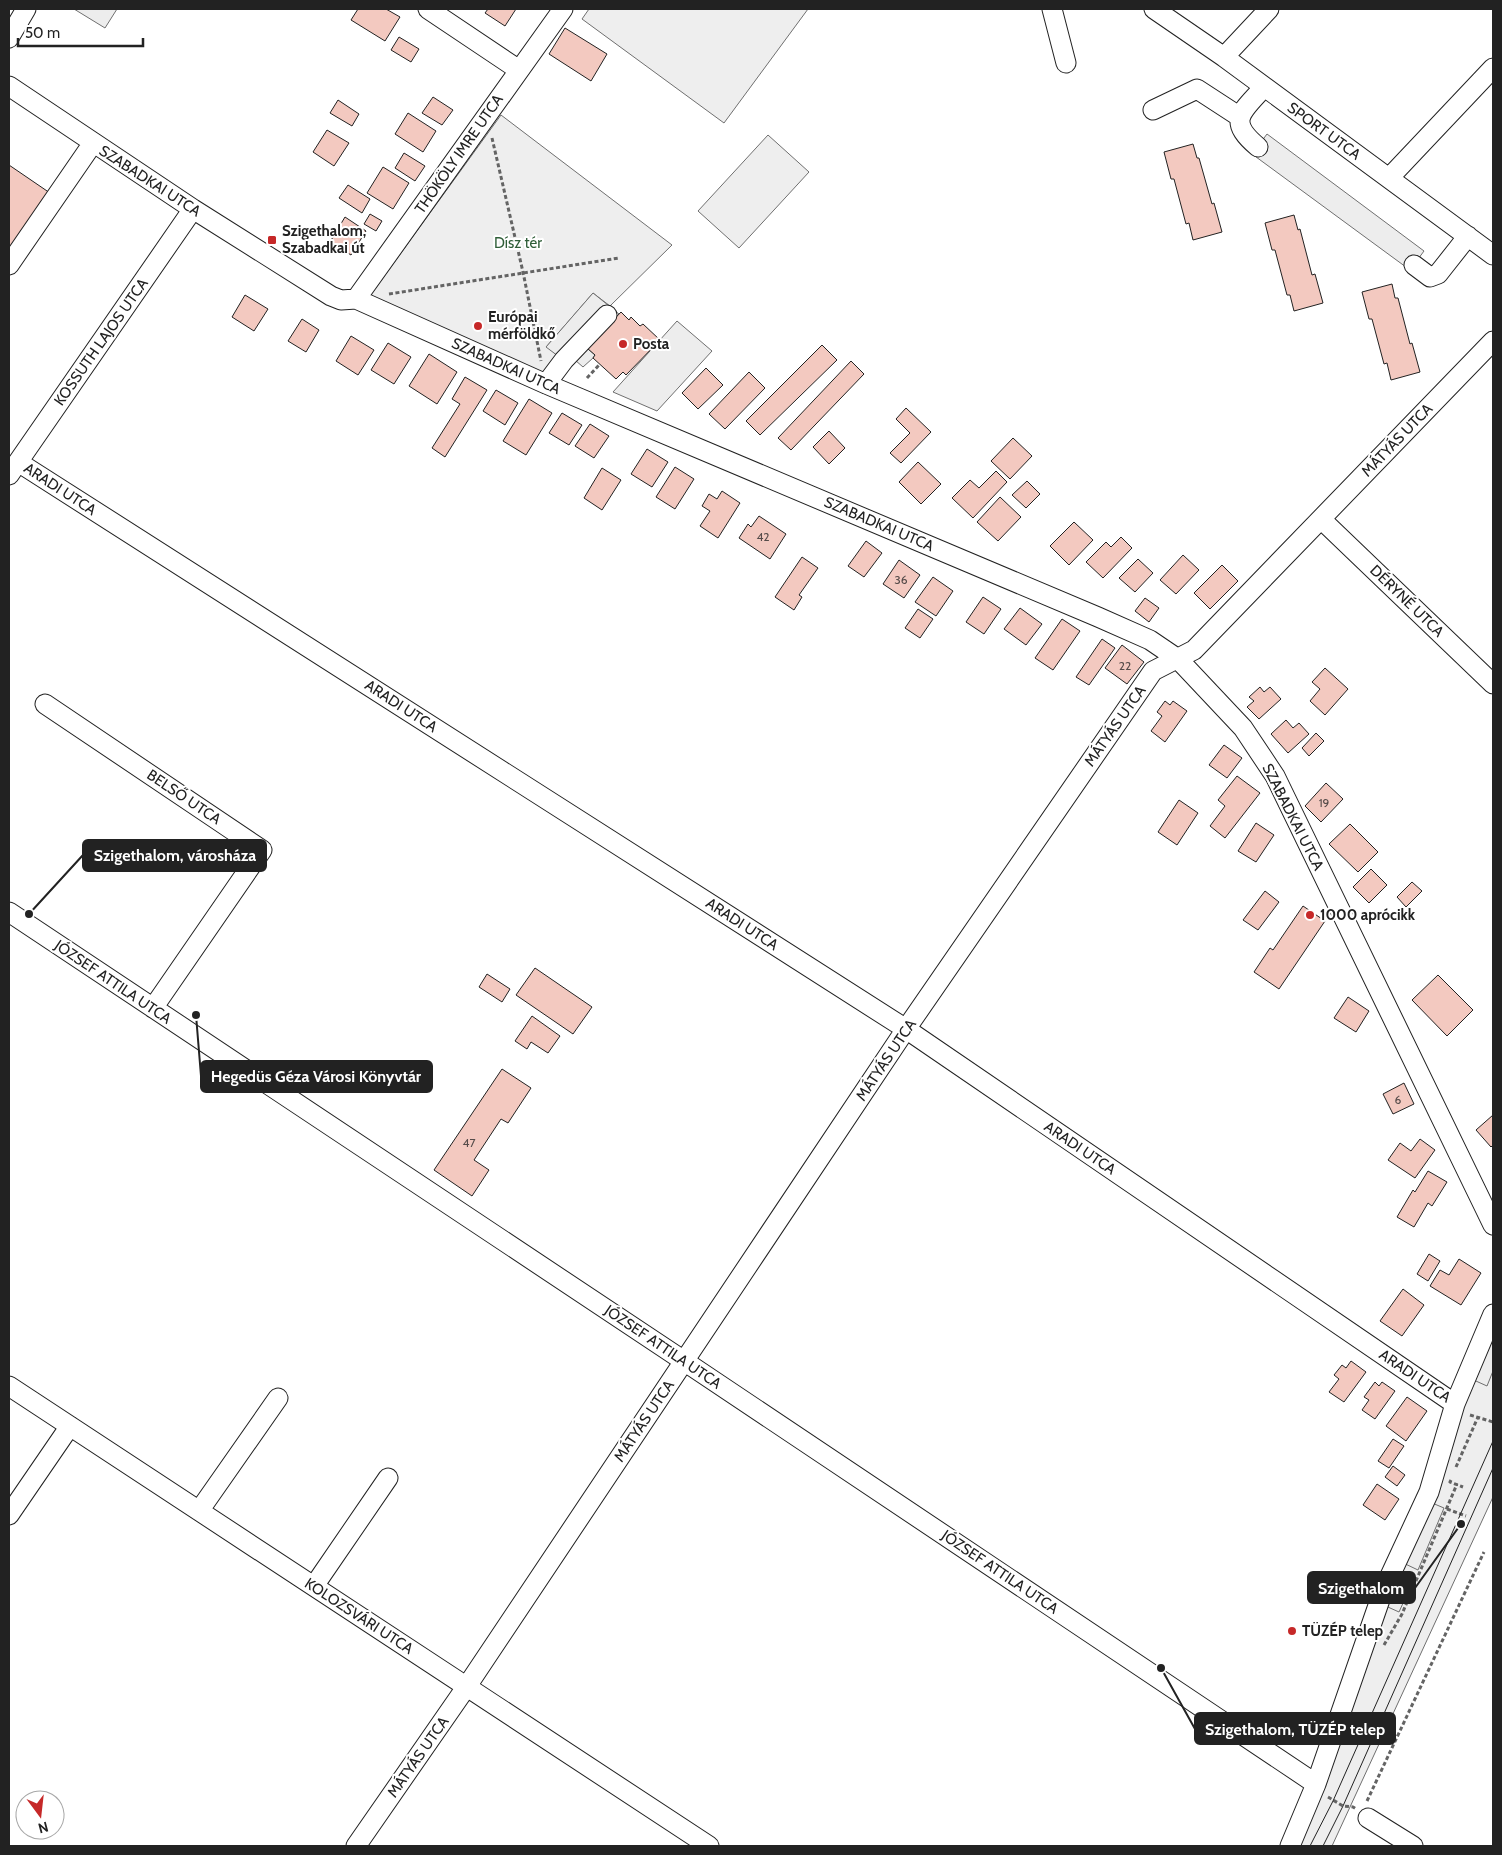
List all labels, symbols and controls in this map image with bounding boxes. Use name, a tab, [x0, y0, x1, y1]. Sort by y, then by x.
scale bar	[18, 15, 142, 47]
text: 50 m	[25, 24, 60, 42]
street label: THÖKÖLY IMRE UTCA	[411, 90, 507, 217]
street label: SPORT UTCA	[1284, 98, 1365, 164]
street label: SZABADKAI UTCA	[96, 142, 205, 221]
place label: Szigethalom, Szabadkai út	[282, 222, 366, 257]
marker: Szigethalom, Szabadkai út	[266, 234, 278, 246]
park label: Dísz tér	[494, 234, 542, 252]
street label: KOSSUTH LAJOS UTCA	[50, 274, 152, 409]
place label: Európai mérföldkő	[488, 308, 556, 343]
marker: Európai mérföldkő	[472, 320, 484, 332]
street label: SZABADKAI UTCA	[449, 334, 564, 398]
place label: Posta	[633, 335, 670, 353]
marker: Posta	[617, 338, 629, 350]
street label: MÁTYÁS UTCA	[1357, 399, 1437, 480]
street label: ARADI UTCA	[20, 459, 100, 519]
street label: SZABADKAI UTCA	[822, 493, 937, 555]
house number: 42	[756, 529, 770, 544]
street label: DÉRYNÉ UTCA	[1366, 561, 1449, 641]
house number: 36	[894, 572, 908, 587]
house number: 22	[1119, 658, 1131, 673]
street label: ARADI UTCA	[361, 676, 441, 736]
street label: MÁTYÁS UTCA	[1080, 681, 1150, 770]
street label: SZABADKAI UTCA	[1258, 761, 1328, 874]
street label: BELSŐ UTCA	[144, 765, 226, 829]
house number: 19	[1319, 795, 1330, 810]
callout: Szigethalom, városháza	[83, 840, 266, 871]
text: Szigethalom, városháza	[94, 846, 256, 865]
street label: ARADI UTCA	[702, 894, 782, 954]
place label: 1000 aprócikk	[1320, 906, 1416, 924]
marker: 1000 aprócikk	[1304, 909, 1316, 921]
street label: JÓZSEF ATTILA UTCA	[50, 935, 176, 1028]
street label: MÁTYÁS UTCA	[851, 1015, 920, 1104]
callout: Hegedüs Géza Városi Könyvtár	[201, 1061, 432, 1092]
text: Hegedüs Géza Városi Könyvtár	[211, 1067, 422, 1086]
house number: 6	[1395, 1092, 1402, 1107]
street label: ARADI UTCA	[1041, 1117, 1120, 1179]
house number: 47	[463, 1135, 475, 1150]
street label: JÓZSEF ATTILA UTCA	[600, 1300, 726, 1393]
street label: ARADI UTCA	[1376, 1345, 1455, 1407]
street label: MÁTYÁS UTCA	[609, 1376, 678, 1465]
street label: JÓZSEF ATTILA UTCA	[937, 1525, 1063, 1618]
callout: Szigethalom	[1308, 1572, 1415, 1603]
street label: KOLOZSVÁRI UTCA	[301, 1573, 418, 1658]
text: Szigethalom	[1318, 1579, 1404, 1598]
place label: TÜZÉP telep	[1302, 1621, 1384, 1640]
marker: TÜZÉP telep	[1286, 1625, 1298, 1637]
street label: MÁTYÁS UTCA	[383, 1712, 453, 1801]
callout: Szigethalom, TÜZÉP telep	[1195, 1713, 1395, 1744]
text: Szigethalom, TÜZÉP telep	[1205, 1720, 1385, 1739]
north arrow	[15, 1790, 65, 1840]
text: N	[36, 1818, 50, 1838]

